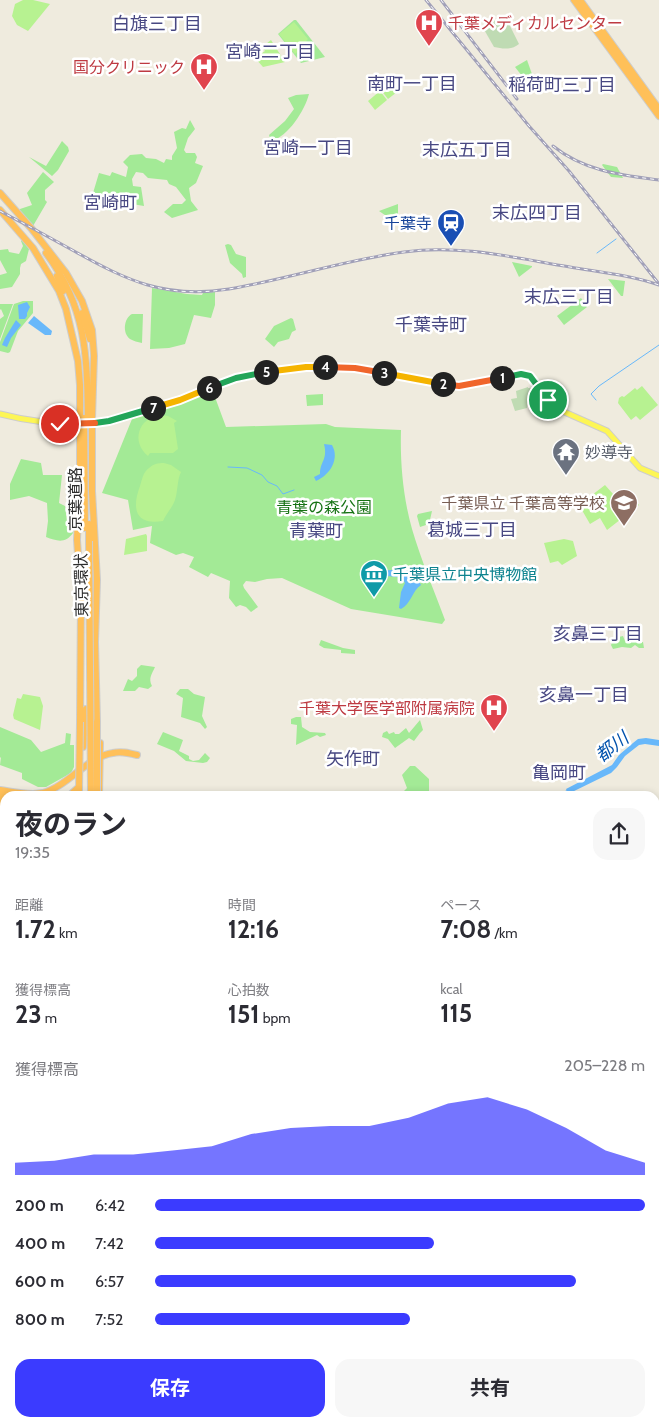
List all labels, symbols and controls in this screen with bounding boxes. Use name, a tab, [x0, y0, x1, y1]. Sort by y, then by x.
hospital icon: 千葉メディカルセンター	[414, 8, 444, 47]
district label: 白旗三丁目	[112, 13, 202, 35]
place label: 千葉メディカルセンター	[448, 14, 623, 33]
district label: 宮崎二丁目	[225, 41, 315, 63]
hospital icon: 国分クリニック	[189, 52, 219, 91]
place label: 国分クリニック	[73, 58, 185, 77]
district label: 南町一丁目	[367, 73, 457, 95]
district label: 稲荷町三丁目	[508, 74, 616, 96]
district label: 宮崎一丁目	[263, 137, 353, 159]
district label: 末広五丁目	[422, 139, 512, 161]
district label: 宮崎町	[83, 192, 137, 214]
district label: 末広四丁目	[492, 202, 582, 224]
station icon: 千葉寺	[436, 208, 466, 247]
place label: 千葉寺	[384, 214, 432, 233]
district label: 末広三丁目	[524, 286, 614, 308]
district label: 千葉寺町	[395, 314, 467, 336]
pin: 4	[312, 354, 338, 380]
text: 4	[321, 358, 330, 376]
pin: 5	[254, 360, 278, 384]
pin: 3	[372, 360, 396, 386]
text: 5	[263, 363, 270, 381]
text: 3	[381, 364, 388, 382]
pin: 1	[490, 366, 514, 390]
text: 1	[500, 369, 505, 387]
pin: 2	[430, 372, 456, 396]
text: 2	[440, 375, 447, 393]
pin: 6	[196, 376, 222, 400]
text: 6	[206, 379, 213, 397]
pin	[527, 379, 569, 421]
icon: arrive	[534, 386, 562, 414]
pin: 7	[140, 396, 166, 420]
text: 7	[150, 399, 157, 417]
pin	[39, 403, 81, 445]
icon: check	[46, 410, 74, 438]
temple icon: 妙導寺	[551, 437, 581, 476]
place label: 妙導寺	[585, 443, 633, 462]
street label: 京葉道路	[66, 467, 85, 531]
school or university icon: 千葉県立 千葉高等学校	[609, 488, 639, 527]
place label: 千葉県立 千葉高等学校	[441, 494, 605, 513]
park label: 青葉の森公園	[276, 498, 372, 517]
district label: 葛城三丁目	[427, 519, 517, 541]
district label: 青葉町	[289, 520, 343, 542]
street label: 東京環状	[71, 553, 92, 617]
museum icon: 千葉県立中央博物館	[359, 559, 389, 598]
place label: 千葉県立中央博物館	[393, 565, 537, 584]
district label: 亥鼻三丁目	[553, 623, 643, 645]
district label: 亥鼻一丁目	[539, 684, 629, 706]
hospital icon: 千葉大学医学部附属病院	[479, 693, 509, 732]
place label: 千葉大学医学部附属病院	[299, 699, 475, 718]
water label: 都川	[591, 726, 635, 767]
district label: 矢作町	[326, 748, 380, 770]
district label: 亀岡町	[532, 762, 586, 784]
text: 夜のラン	[15, 807, 127, 841]
button: share	[593, 808, 645, 860]
text: 19:35	[15, 843, 50, 862]
text: 距離	[15, 896, 43, 914]
text: 時間	[228, 896, 256, 914]
text: ペース	[440, 896, 482, 914]
text: 1.72	[15, 914, 56, 944]
text: 12:16	[228, 914, 279, 944]
text: 7:08	[440, 914, 491, 944]
text: km	[56, 924, 77, 942]
text: /km	[491, 924, 518, 942]
text: kcal	[440, 980, 463, 998]
text: 獲得標高	[15, 981, 71, 999]
text: 心拍数	[228, 981, 270, 999]
text: 115	[440, 998, 472, 1028]
text: 23	[15, 999, 42, 1029]
text: 151	[228, 999, 260, 1029]
text: m	[42, 1009, 57, 1027]
text: bpm	[260, 1009, 291, 1027]
text: 205–228 m	[564, 1056, 645, 1075]
text: 獲得標高	[15, 1060, 79, 1079]
text: 200 m	[15, 1196, 64, 1215]
text: 6:42	[95, 1196, 125, 1215]
text: 400 m	[15, 1234, 65, 1253]
text: 7:42	[95, 1234, 124, 1253]
text: 600 m	[15, 1272, 64, 1291]
text: 6:57	[95, 1272, 124, 1291]
text: 800 m	[15, 1310, 65, 1329]
text: 7:52	[95, 1310, 123, 1329]
button: 保存	[15, 1359, 325, 1417]
button: 共有	[335, 1359, 645, 1417]

